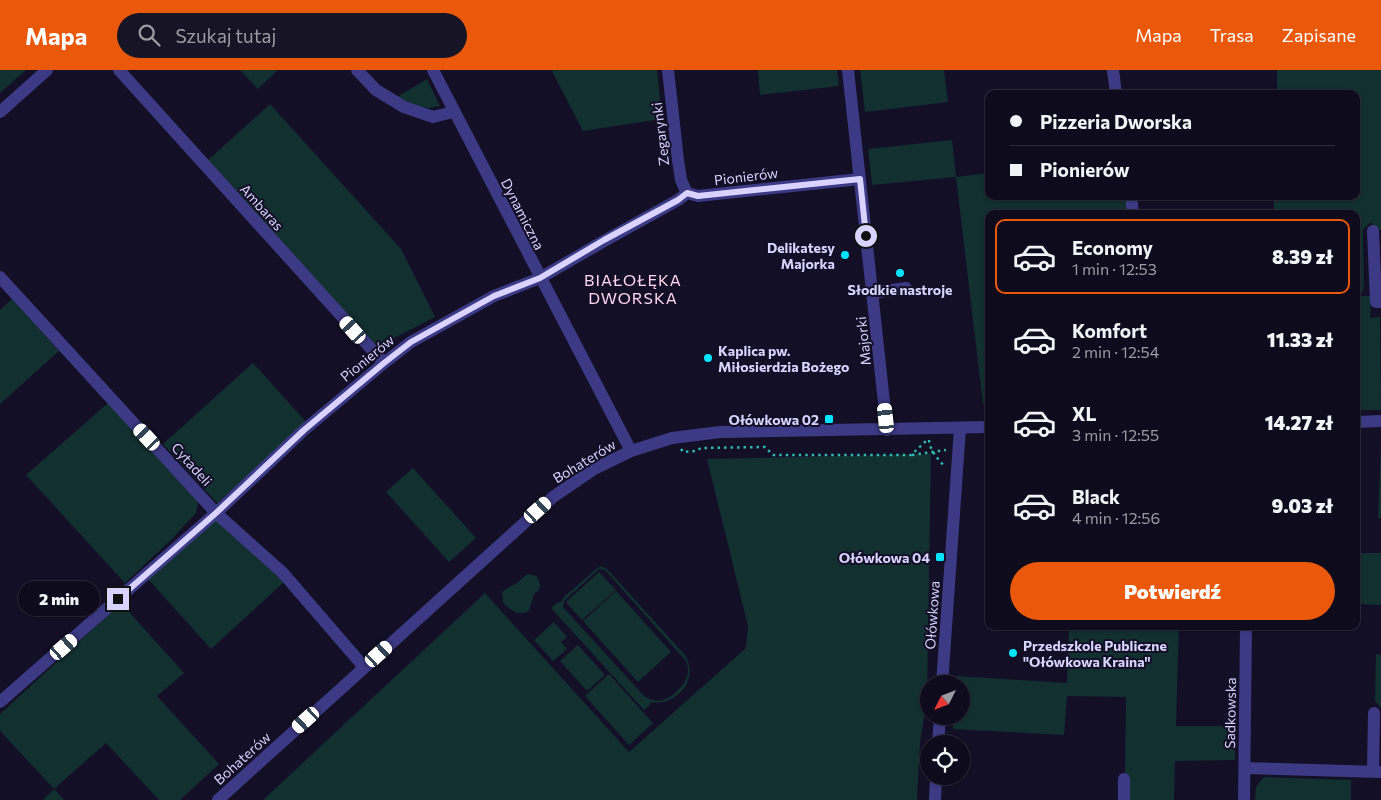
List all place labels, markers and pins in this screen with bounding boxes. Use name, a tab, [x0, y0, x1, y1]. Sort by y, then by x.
place label: Delikatesy Majorka	[767, 239, 835, 272]
marker: Delikatesy Majorka	[839, 249, 851, 261]
marker: Słodkie nastroje	[894, 267, 906, 279]
place label: Słodkie nastroje	[848, 281, 952, 298]
place label: Kaplica pw. Miłosierdzia Bożego	[718, 342, 849, 375]
marker: Kaplica pw. Miłosierdzia Bożego	[702, 352, 714, 364]
place label: Ołówkowa 02	[728, 411, 819, 428]
marker: Ołówkowa 02	[823, 413, 835, 425]
place label: Ołówkowa 04	[839, 549, 930, 566]
marker: Ołówkowa 04	[934, 551, 946, 563]
place label: Przedszkole Publiczne "Ołówkowa Kraina"	[1023, 637, 1167, 670]
marker: Przedszkole Publiczne "Ołówkowa Kraina"	[1007, 647, 1019, 659]

